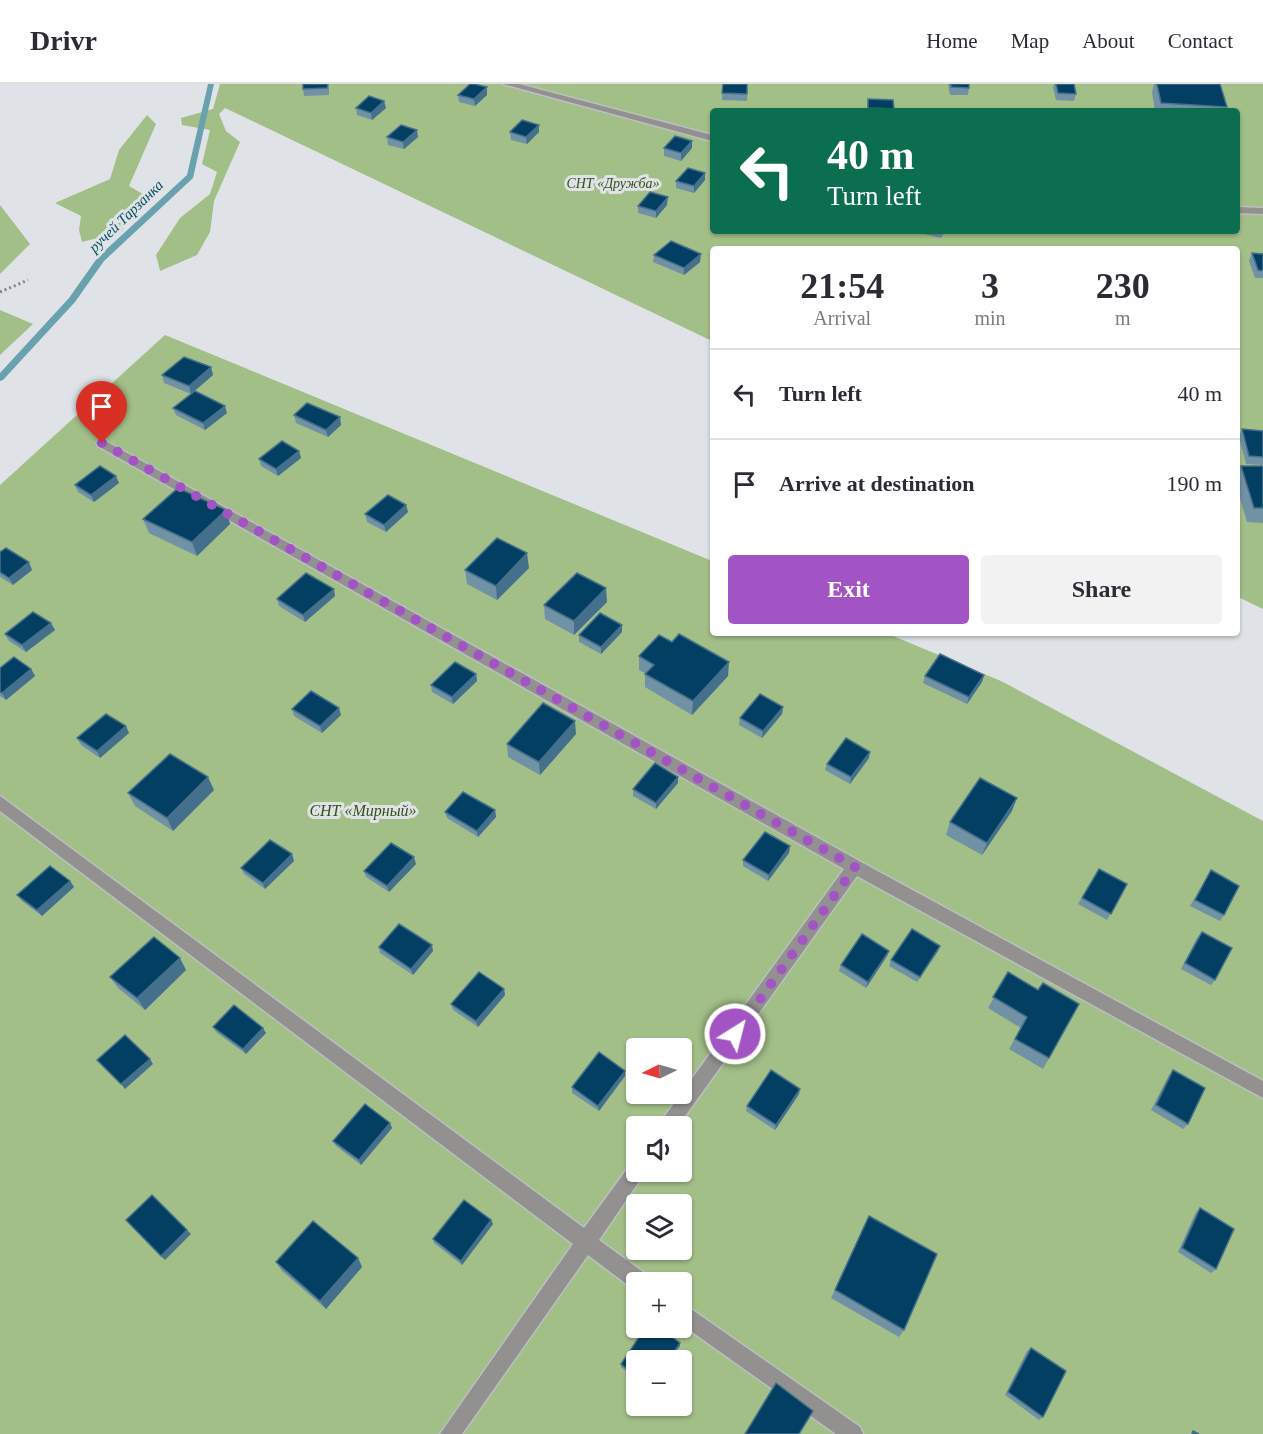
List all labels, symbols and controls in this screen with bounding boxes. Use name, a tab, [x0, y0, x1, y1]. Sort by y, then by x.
text: Drivr	[30, 25, 97, 56]
text: Home	[926, 29, 978, 53]
text: Map	[1011, 29, 1049, 53]
text: About	[1082, 29, 1135, 53]
text: Contact	[1168, 29, 1233, 53]
icon: left	[728, 132, 806, 210]
text: 40 m	[827, 132, 915, 178]
park label: СНТ «Дружба»	[566, 176, 660, 191]
water label: ручей Тарзанка	[85, 177, 166, 256]
text: Turn left	[827, 181, 921, 211]
text: 21:54	[800, 266, 884, 306]
text: 3	[981, 266, 999, 306]
text: 230	[1096, 266, 1150, 306]
text: Arrival	[813, 307, 871, 329]
text: min	[974, 307, 1006, 329]
text: m	[1115, 307, 1131, 329]
icon: left	[728, 378, 761, 411]
pin	[76, 381, 127, 443]
text: Turn left	[779, 381, 862, 406]
text: 40 m	[1177, 381, 1222, 406]
icon: arrive	[85, 390, 118, 423]
icon: arrive	[728, 468, 761, 501]
text: Arrive at destination	[779, 471, 975, 496]
text: 190 m	[1166, 471, 1222, 496]
button: Exit	[728, 555, 969, 624]
button: Share	[981, 555, 1222, 624]
park label: СНТ «Мирный»	[309, 802, 417, 820]
position arrow	[703, 1002, 767, 1066]
north arrow	[626, 1038, 692, 1104]
map controls	[626, 1038, 692, 1416]
button: sound	[626, 1116, 692, 1182]
button: layers	[626, 1194, 692, 1260]
button: +	[626, 1272, 692, 1338]
button: −	[626, 1350, 692, 1416]

